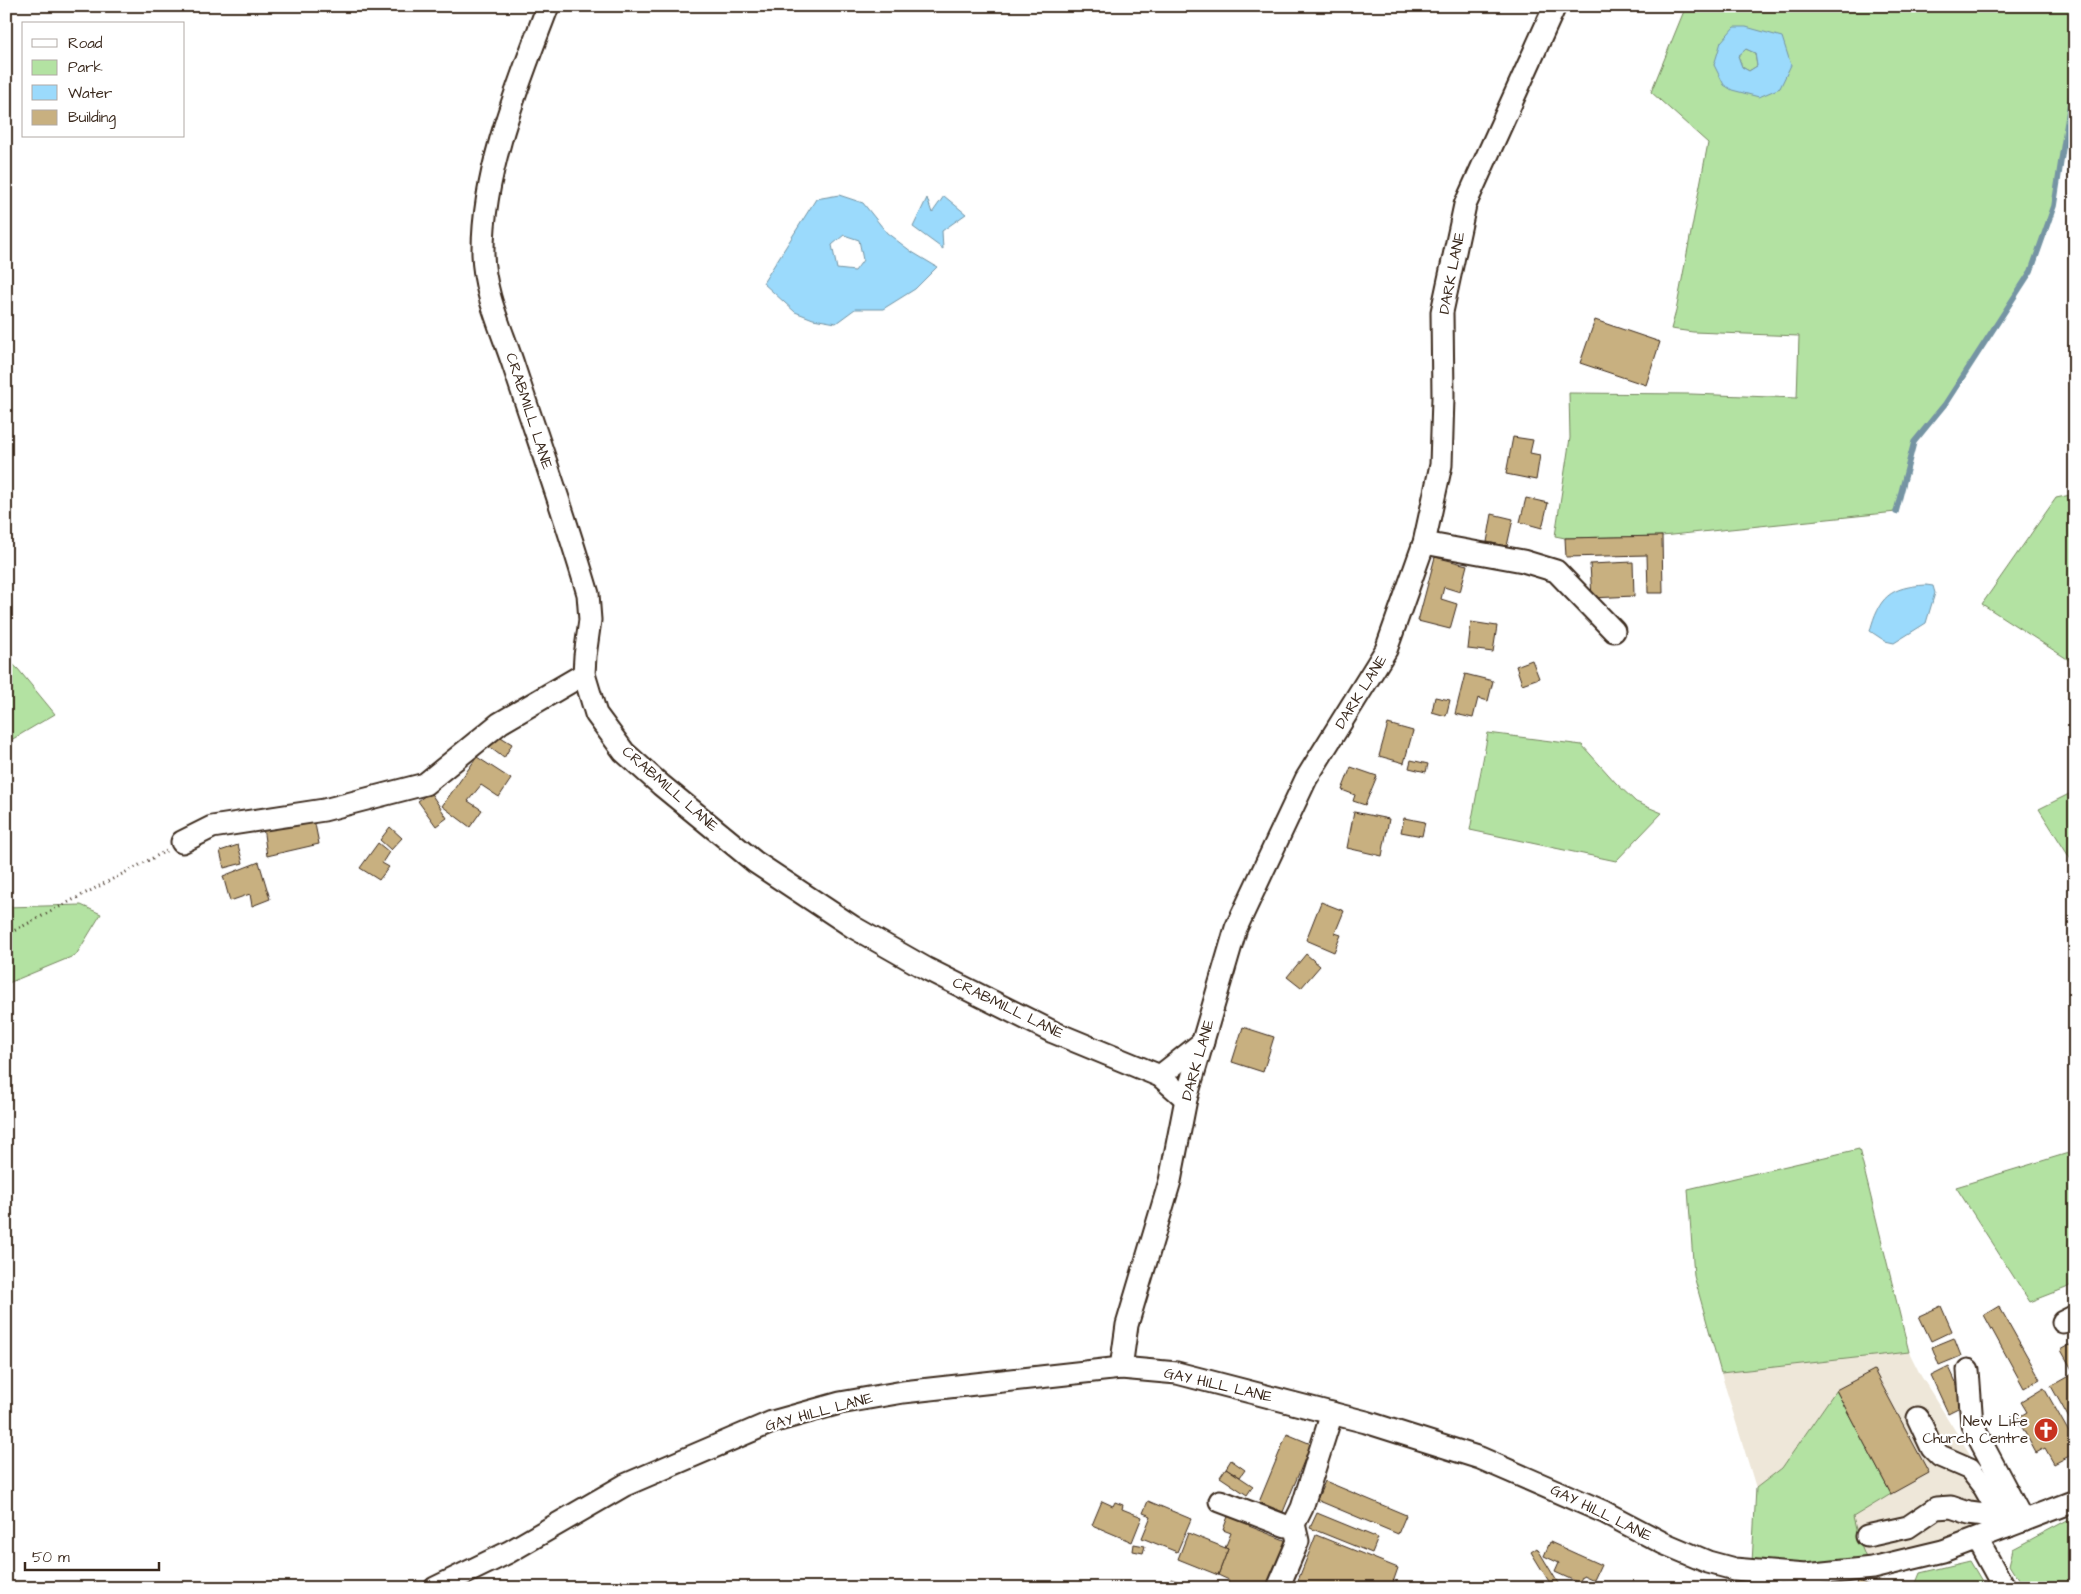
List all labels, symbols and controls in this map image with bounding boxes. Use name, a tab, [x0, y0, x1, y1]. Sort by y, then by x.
legend	[22, 22, 185, 138]
text: Road	[68, 33, 103, 54]
text: Park	[68, 57, 103, 78]
text: Water	[68, 83, 112, 104]
text: Building	[68, 107, 116, 129]
street label: DARK LANE	[1434, 230, 1470, 316]
street label: CRABMILL LANE	[500, 350, 558, 472]
street label: DARK LANE	[1330, 651, 1392, 733]
street label: CRABMILL LANE	[617, 741, 723, 837]
street label: CRABMILL LANE	[949, 972, 1067, 1044]
street label: DARK LANE	[1176, 1017, 1220, 1103]
street label: GAY HILL LANE	[1162, 1362, 1274, 1408]
street label: GAY HILL LANE	[763, 1388, 875, 1436]
place label: New Life Church Centre	[1922, 1411, 2028, 1449]
church icon: New Life Church Centre	[2033, 1417, 2059, 1443]
street label: GAY HILL LANE	[1547, 1479, 1655, 1547]
scale bar	[25, 1539, 159, 1571]
text: 50 m	[32, 1547, 70, 1568]

